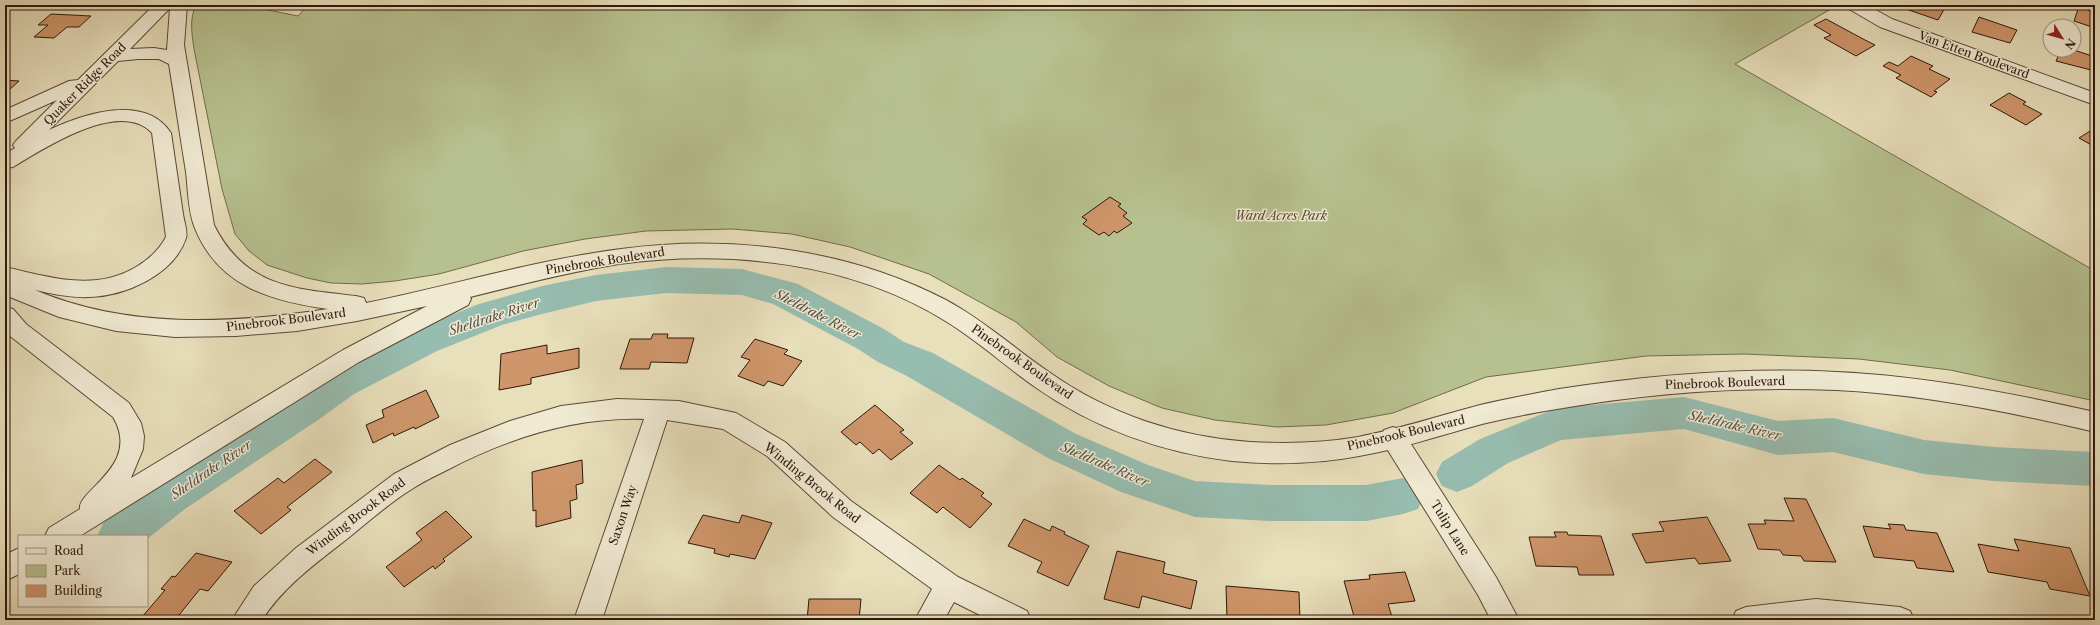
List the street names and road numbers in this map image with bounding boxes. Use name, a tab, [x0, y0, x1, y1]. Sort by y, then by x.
street label: Van Etten Boulevard	[1916, 27, 2032, 82]
street label: Quaker Ridge Road	[40, 39, 130, 128]
street label: Pinebrook Boulevard	[544, 244, 666, 277]
street label: Pinebrook Boulevard	[225, 305, 347, 334]
street label: Pinebrook Boulevard	[969, 321, 1076, 403]
street label: Pinebrook Boulevard	[1665, 373, 1786, 392]
street label: Pinebrook Boulevard	[1346, 412, 1467, 453]
street label: Winding Brook Road	[760, 438, 864, 527]
street label: Winding Brook Road	[303, 474, 409, 559]
street label: Saxon Way	[605, 483, 640, 547]
street label: Tulip Lane	[1428, 497, 1473, 558]

